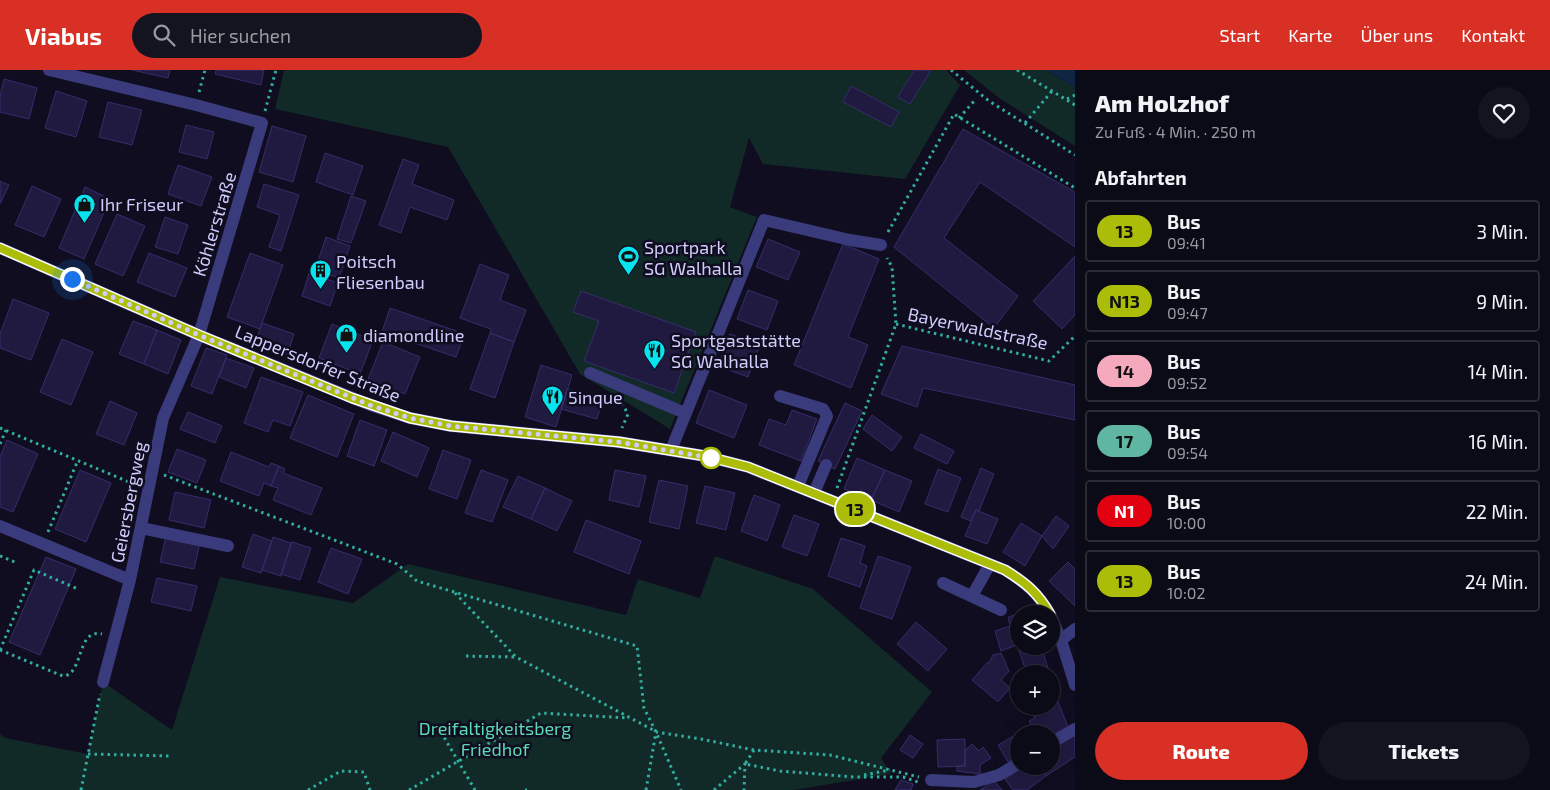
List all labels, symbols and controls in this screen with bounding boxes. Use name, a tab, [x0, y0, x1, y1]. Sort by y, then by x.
search box	[132, 13, 482, 58]
text: Viabus	[25, 21, 102, 50]
icon: search	[150, 21, 178, 49]
text: Hier suchen	[190, 24, 291, 47]
text: Start	[1219, 24, 1260, 46]
text: Karte	[1288, 24, 1333, 46]
text: Über uns	[1361, 24, 1433, 46]
text: Kontakt	[1461, 24, 1525, 46]
button: heart	[1478, 87, 1530, 139]
text: Am Holzhof	[1095, 88, 1229, 117]
text: Zu Fuß · 4 Min. · 250 m	[1095, 122, 1256, 141]
text: Abfahrten	[1095, 166, 1187, 189]
street label: Köhlerstraße	[188, 169, 240, 279]
shop icon: Ihr Friseur	[72, 192, 96, 223]
place label: Ihr Friseur	[100, 193, 183, 215]
text: Bus	[1167, 210, 1201, 233]
text: 13	[1116, 220, 1133, 242]
text: 3 Min.	[1476, 220, 1528, 243]
text: 09:41	[1167, 233, 1206, 252]
place label: Sportpark SG Walhalla	[644, 236, 742, 279]
sports icon: Sportpark SG Walhalla	[616, 245, 640, 276]
place label: Poitsch Fliesenbau	[336, 250, 425, 293]
building icon: Poitsch Fliesenbau	[308, 259, 332, 290]
your location	[60, 267, 85, 292]
text: Bus	[1167, 280, 1201, 303]
text: N13	[1109, 290, 1140, 312]
text: 9 Min.	[1476, 290, 1528, 313]
street label: Bayerwaldstraße	[906, 302, 1050, 354]
text: 09:47	[1167, 303, 1208, 322]
street label: Lappersdorfer Straße	[232, 320, 404, 406]
shop icon: diamondline	[335, 323, 359, 354]
place label: diamondline	[363, 324, 464, 346]
place label: Sportgaststätte SG Walhalla	[671, 329, 801, 372]
restaurant icon: Sportgaststätte SG Walhalla	[643, 338, 667, 369]
text: Bus	[1167, 350, 1201, 373]
text: 14	[1115, 360, 1134, 382]
text: 14 Min.	[1468, 360, 1528, 383]
text: 09:52	[1167, 373, 1207, 392]
restaurant icon: 5inque	[540, 385, 564, 416]
place label: 5inque	[568, 386, 623, 408]
text: Bus	[1167, 420, 1201, 443]
text: 17	[1116, 430, 1133, 452]
text: 16 Min.	[1469, 430, 1528, 453]
street label: Geiersbergweg	[105, 439, 151, 565]
text: 09:54	[1167, 443, 1208, 462]
unlabelled marker	[700, 447, 722, 469]
text: Bus	[1167, 490, 1201, 513]
line badge: 13	[832, 493, 878, 525]
text: 13	[846, 498, 864, 520]
text: N1	[1114, 500, 1135, 522]
text: 22 Min.	[1466, 500, 1528, 523]
text: 10:00	[1167, 513, 1206, 532]
text: Bus	[1167, 560, 1201, 583]
text: 13	[1116, 570, 1133, 592]
text: 24 Min.	[1465, 570, 1528, 593]
text: 10:02	[1167, 583, 1205, 602]
map controls	[1010, 605, 1060, 775]
button: layers	[1010, 605, 1060, 655]
button: +	[1010, 665, 1060, 715]
park label: Dreifaltigkeitsberg Friedhof	[419, 717, 571, 760]
button: Route	[1095, 722, 1308, 780]
button: Tickets	[1318, 722, 1530, 780]
button: −	[1010, 725, 1060, 775]

